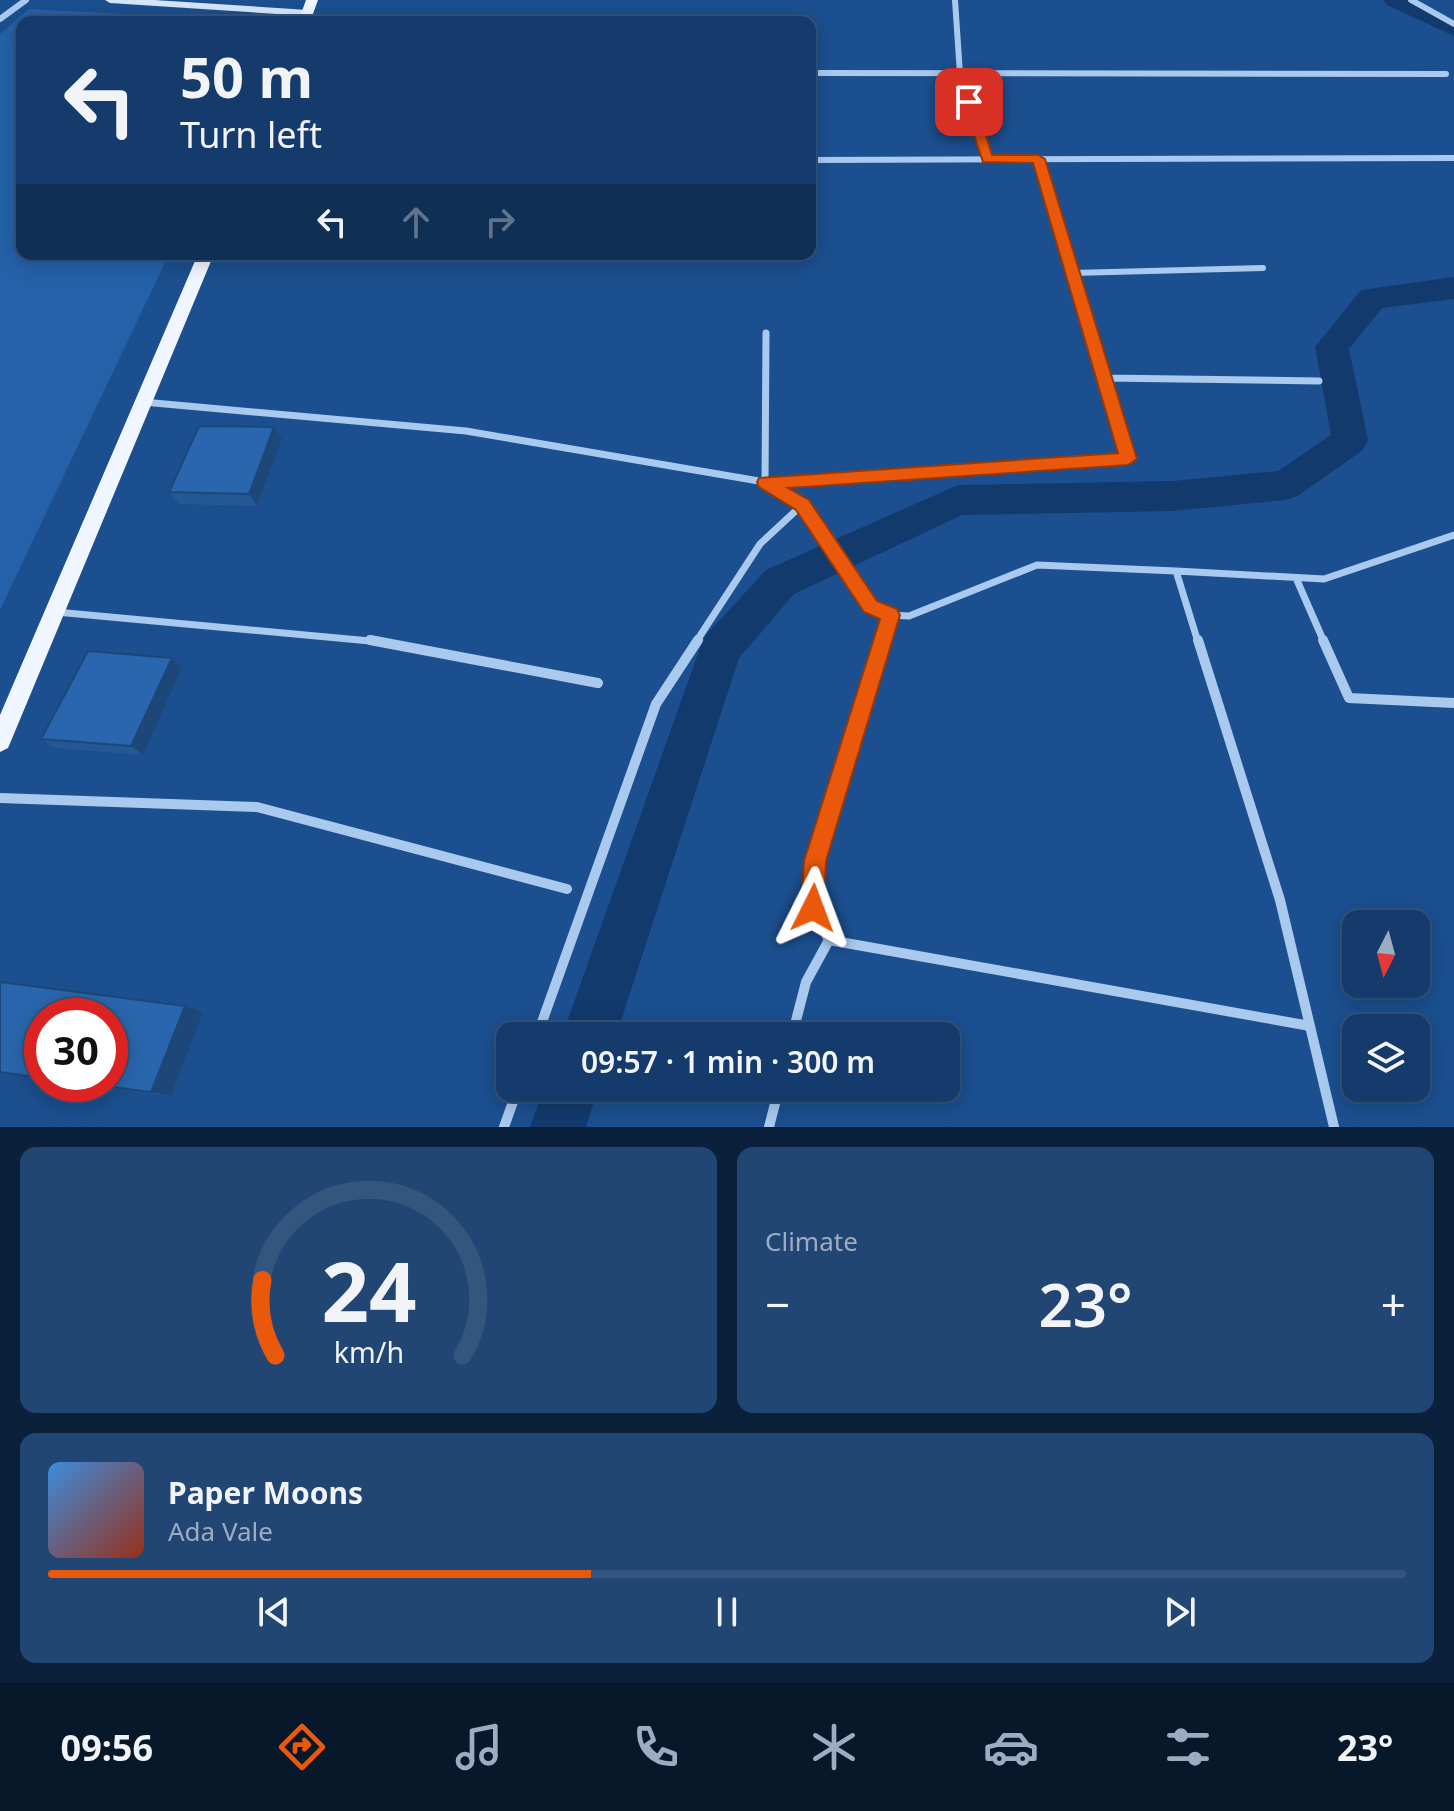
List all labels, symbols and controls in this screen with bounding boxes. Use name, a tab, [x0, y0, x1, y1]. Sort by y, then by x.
text: 50 m	[180, 38, 313, 114]
icon: left	[48, 48, 152, 152]
pin	[935, 68, 1003, 136]
icon: arrive	[947, 80, 991, 124]
text: Turn left	[180, 110, 322, 159]
icon: left	[310, 200, 354, 244]
icon: ahead	[394, 200, 438, 244]
icon: right	[478, 200, 522, 244]
position arrow	[771, 866, 855, 950]
north arrow	[1342, 910, 1430, 998]
map controls	[1342, 910, 1430, 1102]
speed limit sign: 30	[24, 998, 128, 1102]
button: layers	[1342, 1014, 1430, 1102]
text: 09:57 · 1 min · 300 m	[581, 1041, 875, 1082]
text: Climate	[765, 1223, 858, 1259]
text: 24	[321, 1233, 416, 1346]
text: 23°	[1038, 1263, 1133, 1345]
text: −	[765, 1274, 790, 1334]
text: +	[1381, 1274, 1406, 1334]
text: km/h	[333, 1332, 404, 1371]
text: Paper Moons	[168, 1472, 363, 1513]
text: Ada Vale	[168, 1513, 273, 1549]
icon: previous	[252, 1590, 296, 1634]
icon: pause	[705, 1590, 749, 1634]
icon: next	[1158, 1590, 1202, 1634]
icon: directions	[274, 1719, 330, 1775]
icon: music	[451, 1719, 507, 1775]
icon: phone	[628, 1719, 684, 1775]
icon: climate	[806, 1719, 862, 1775]
icon: car	[983, 1719, 1039, 1775]
icon: filters	[1160, 1719, 1216, 1775]
text: 09:56	[61, 1723, 153, 1772]
text: 23°	[1337, 1723, 1393, 1772]

